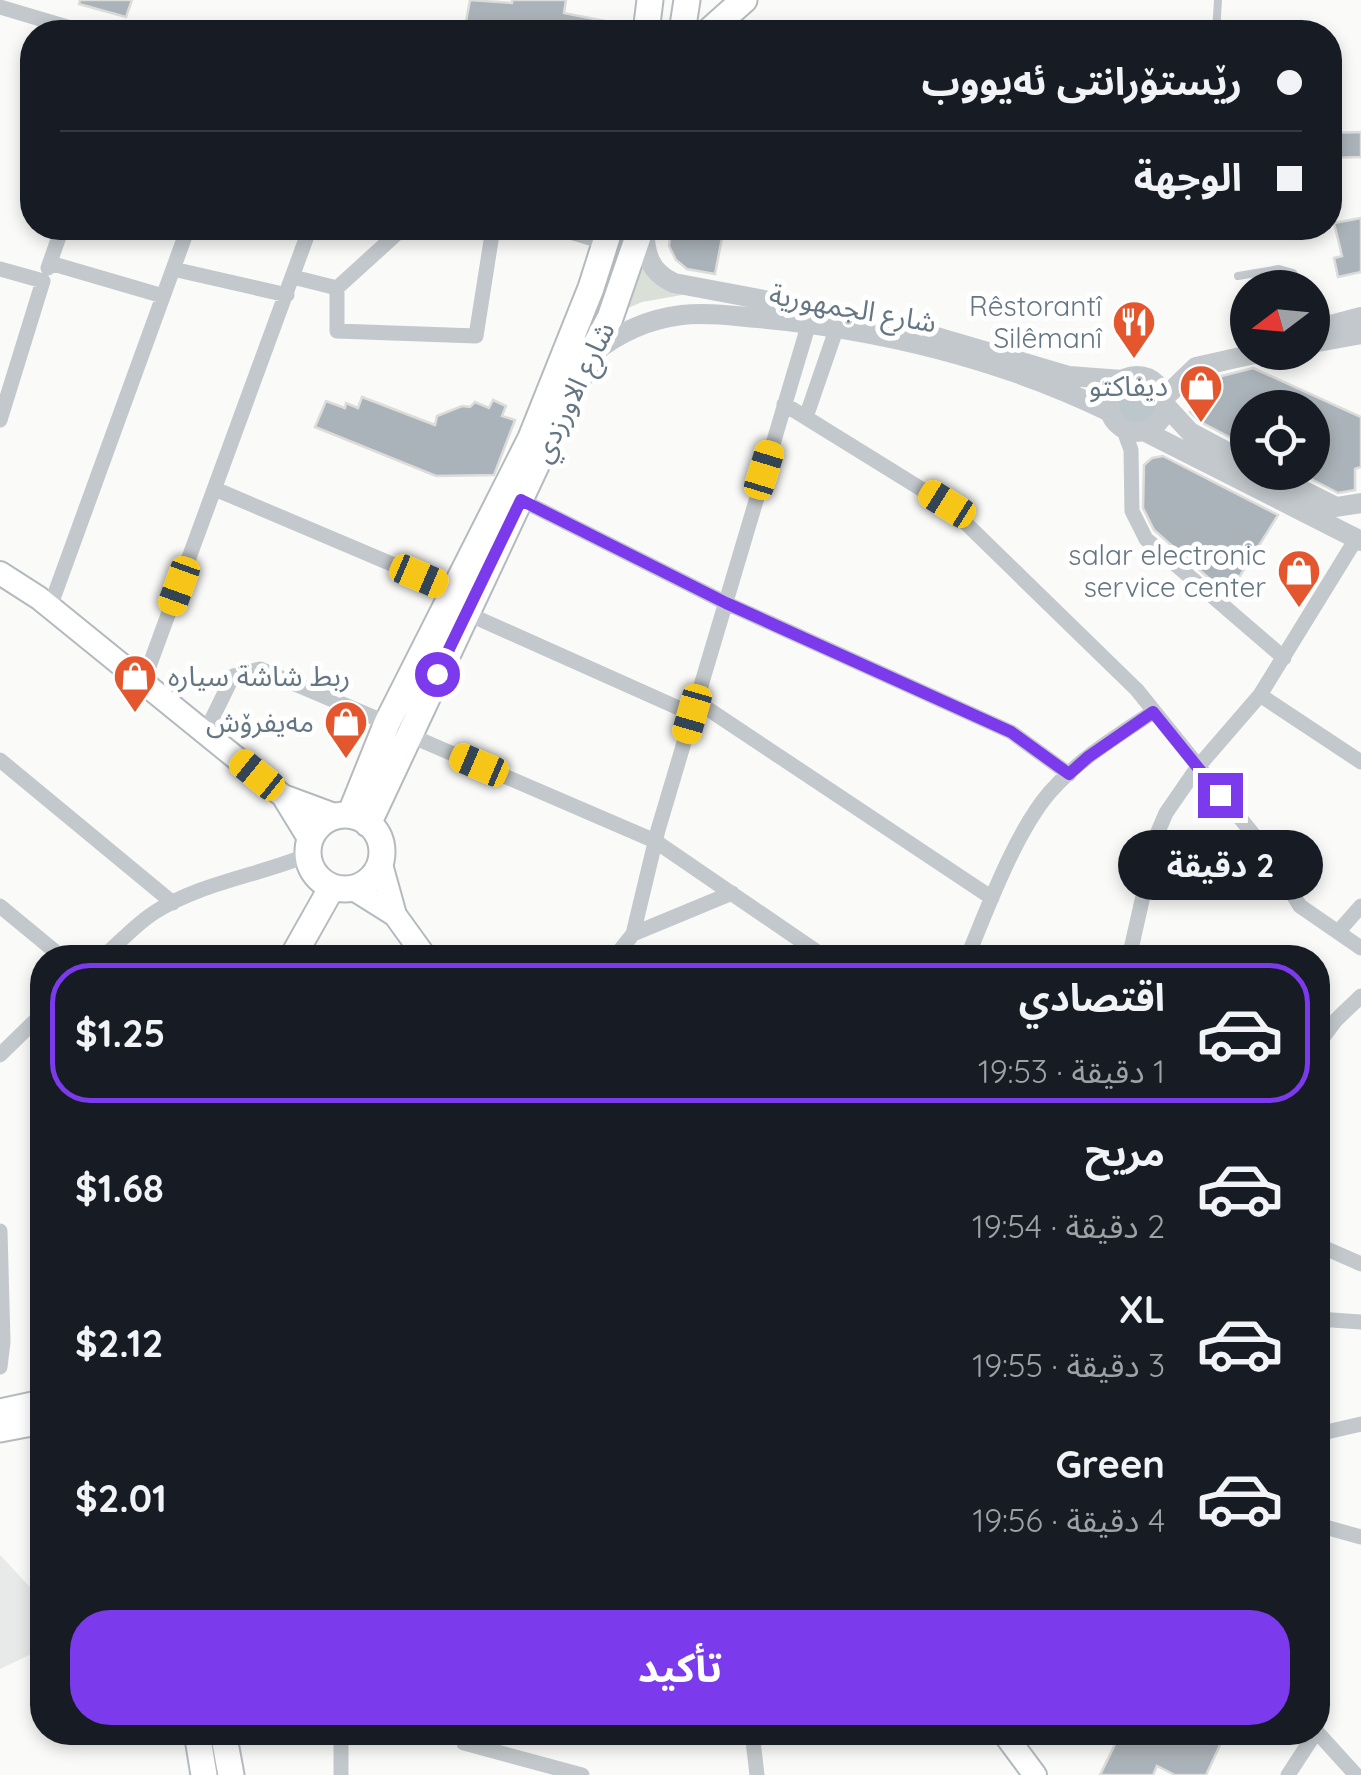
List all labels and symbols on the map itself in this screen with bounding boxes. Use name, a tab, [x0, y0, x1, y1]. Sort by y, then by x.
north arrow	[1230, 270, 1330, 370]
street label: شارع الجمهورية	[766, 276, 939, 343]
place label: Rêstorantî Silêmanî	[969, 288, 1103, 355]
restaurant icon: Rêstorantî Silêmanî	[1111, 299, 1157, 360]
street label: شارع الاورزدي	[523, 316, 626, 470]
shop icon: ديفاكتو	[1178, 363, 1224, 424]
place label: ديفاكتو	[1089, 368, 1168, 403]
car	[741, 437, 787, 503]
car	[914, 475, 980, 533]
place label: salar electronic service center	[1068, 537, 1266, 604]
shop icon: salar electronic service center	[1276, 548, 1322, 609]
car	[386, 550, 452, 602]
car	[155, 553, 203, 619]
route start	[415, 652, 460, 697]
shop icon: ربط شاشة سياره	[112, 653, 158, 714]
place label: ربط شاشة سياره	[168, 658, 350, 693]
car	[669, 681, 715, 747]
shop icon: مەیفرۆش	[323, 699, 369, 760]
place label: مەیفرۆش	[206, 704, 314, 739]
car	[446, 739, 512, 791]
car	[224, 744, 290, 806]
route end	[1198, 773, 1243, 818]
callout: 2 دقيقة	[1118, 830, 1322, 900]

